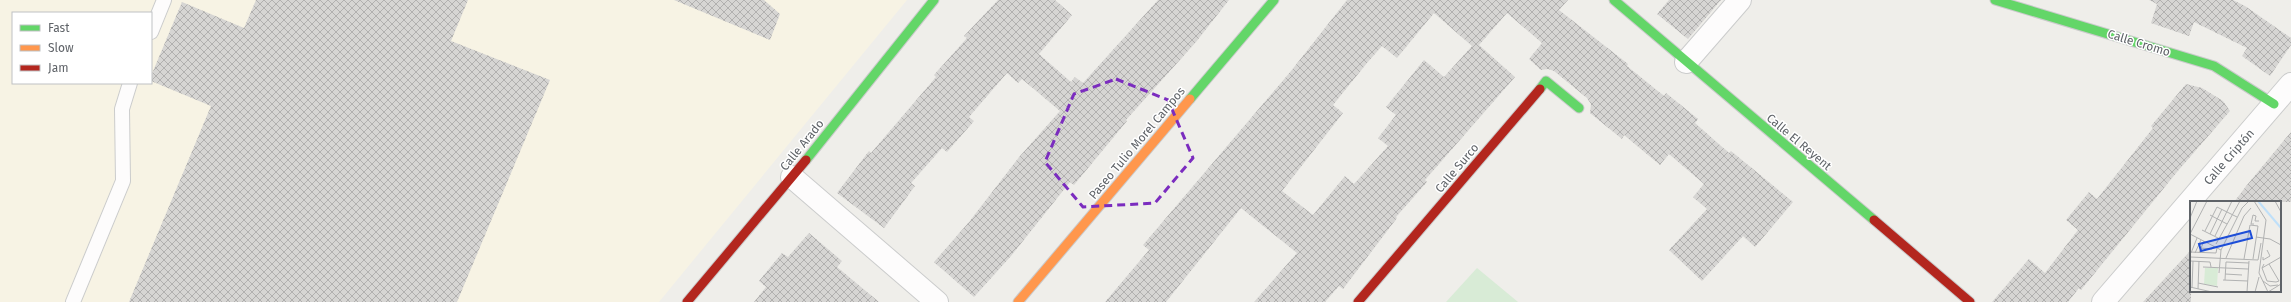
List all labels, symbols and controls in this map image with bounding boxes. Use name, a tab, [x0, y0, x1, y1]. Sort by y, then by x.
legend	[12, 12, 152, 84]
text: Fast	[48, 21, 70, 35]
street label: Calle Cromo	[2106, 27, 2172, 59]
text: Slow	[48, 41, 74, 55]
text: Jam	[48, 61, 68, 75]
street label: Paseo Tulio Morel Campos	[1086, 84, 1188, 202]
street label: Calle El Reyent	[1764, 111, 1835, 174]
street label: Calle Arado	[777, 117, 827, 173]
street label: Calle Criptón	[2201, 126, 2257, 188]
street label: Calle Surco	[1432, 141, 1482, 195]
inset map	[2190, 201, 2281, 292]

